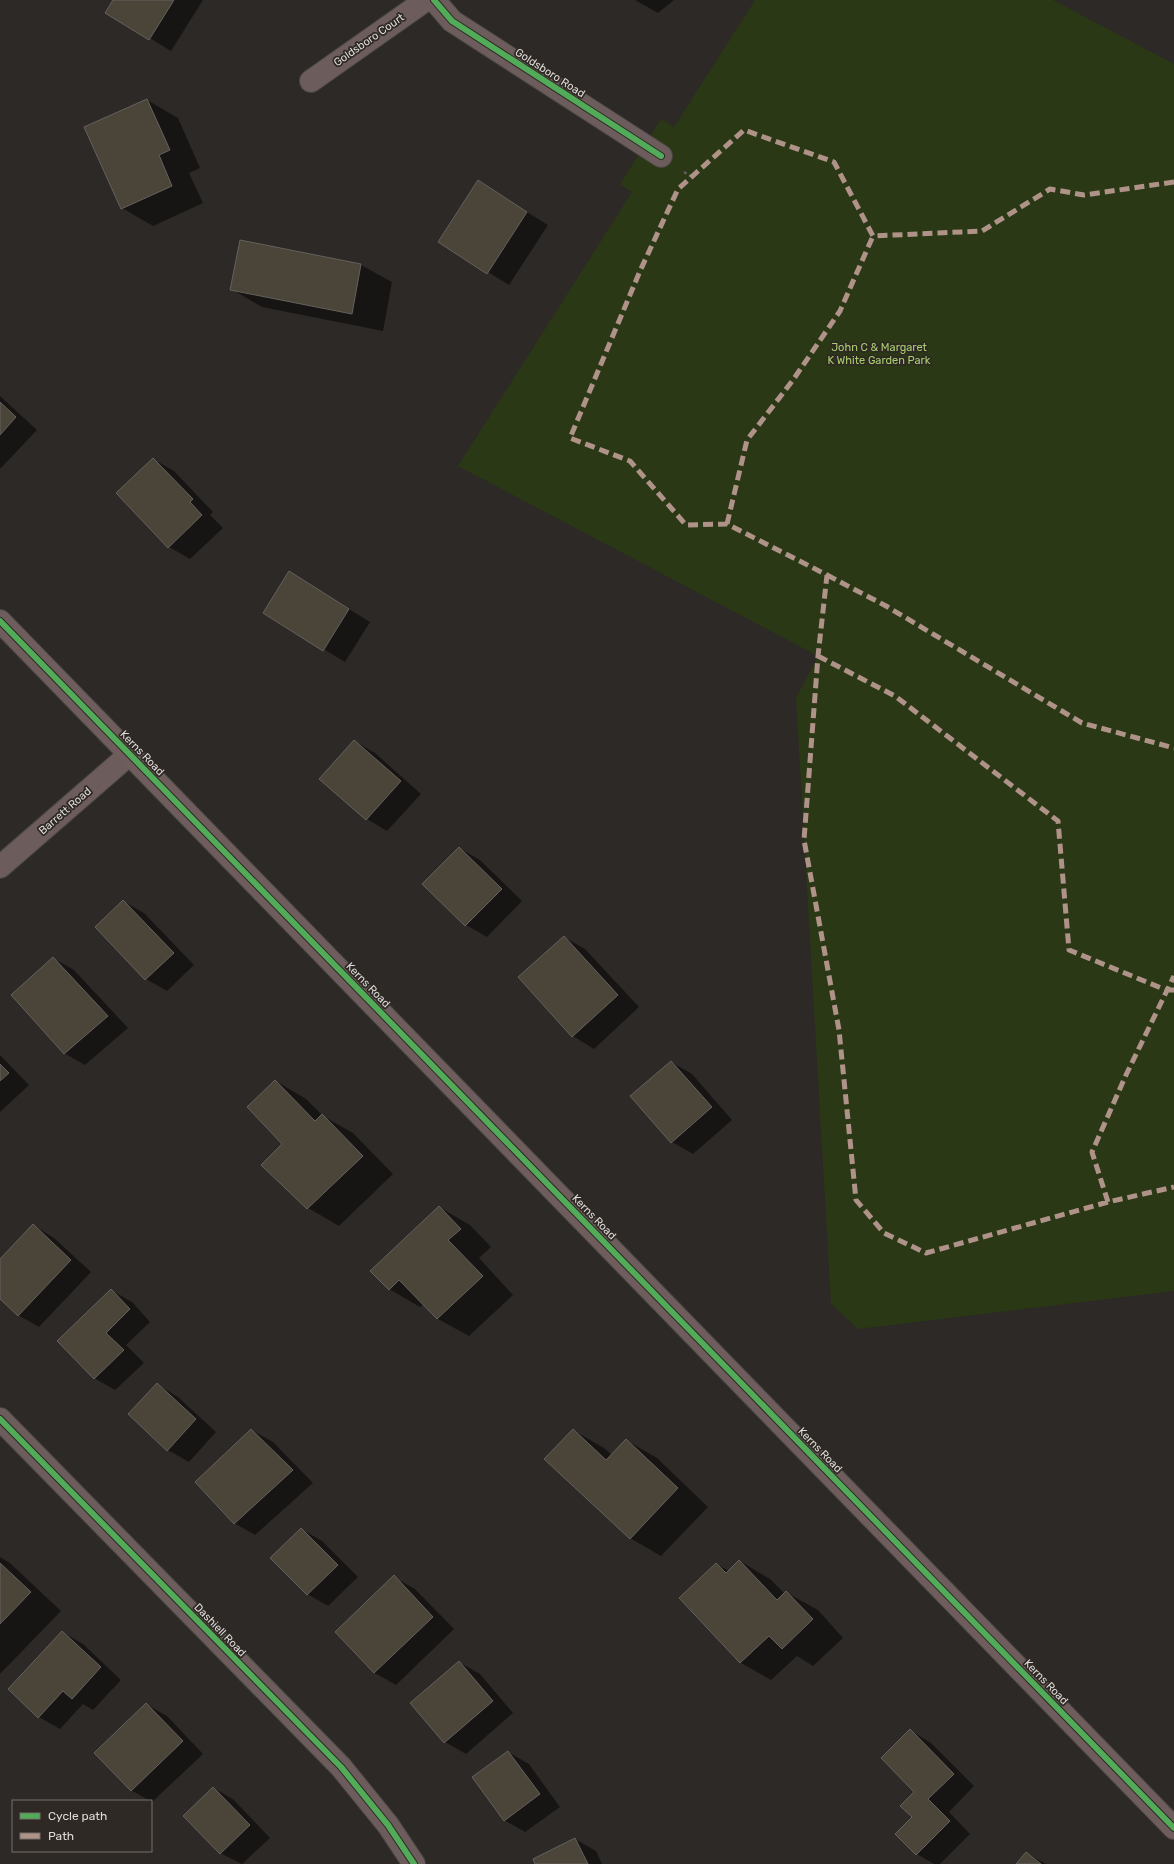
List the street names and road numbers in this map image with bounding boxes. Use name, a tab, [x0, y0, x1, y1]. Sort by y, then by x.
street label: Goldsboro Court	[331, 10, 407, 69]
street label: Goldsboro Road	[513, 46, 587, 100]
street label: Kerns Road	[117, 728, 167, 778]
street label: Barrett Road	[36, 785, 94, 837]
street label: Kerns Road	[343, 960, 393, 1010]
street label: Kerns Road	[569, 1192, 619, 1242]
street label: Kerns Road	[795, 1425, 845, 1475]
street label: Dashiell Road	[191, 1601, 249, 1659]
street label: Kerns Road	[1021, 1657, 1071, 1707]

